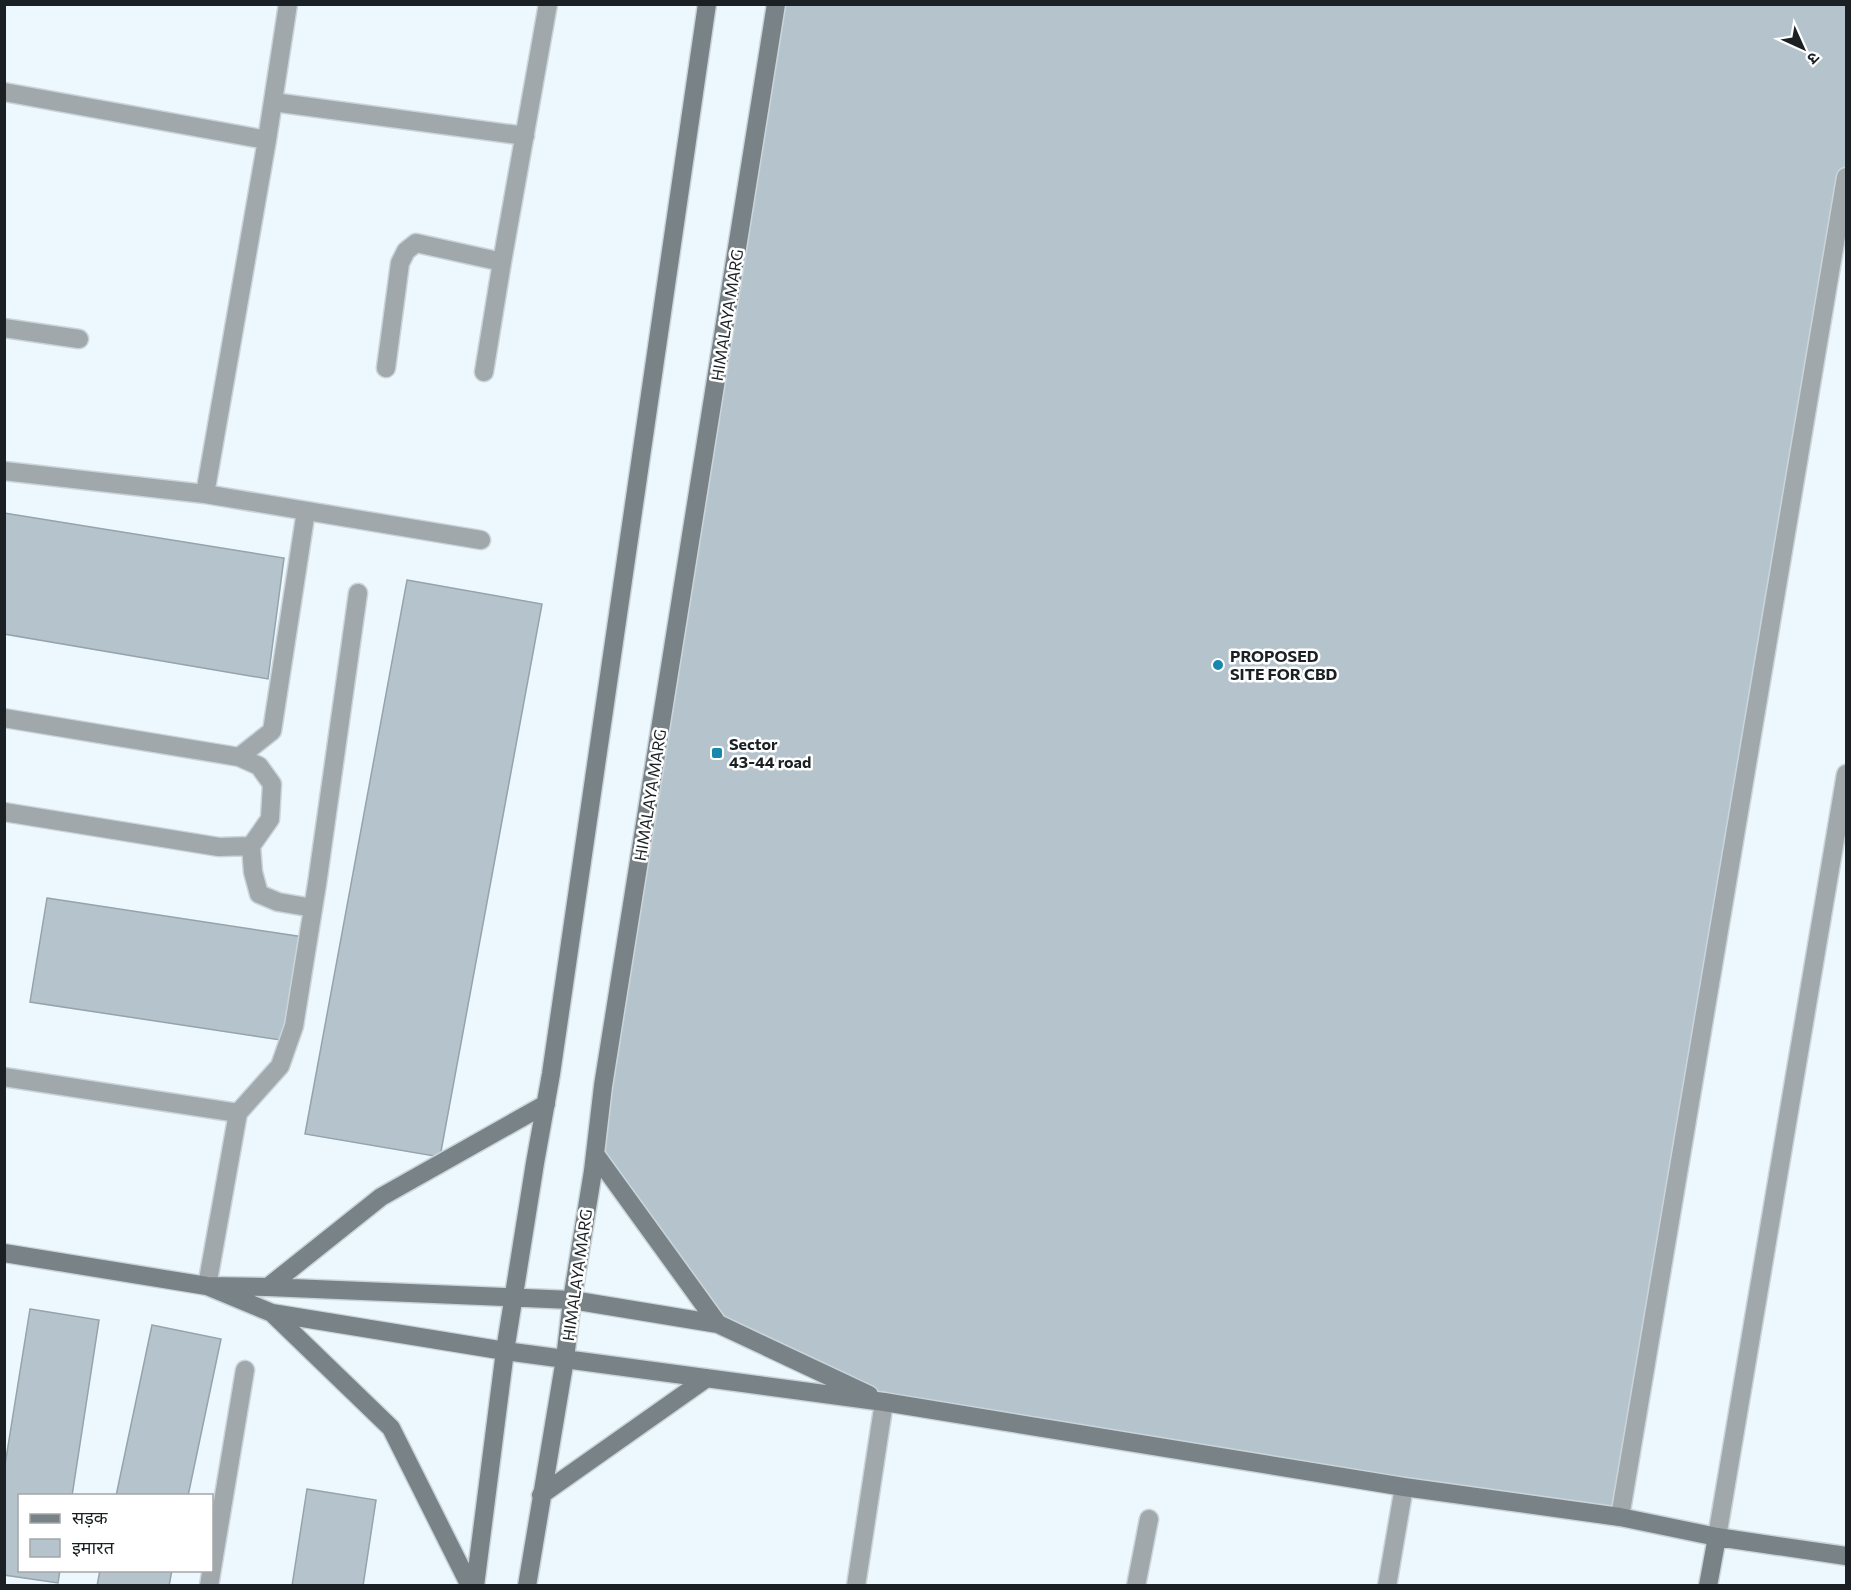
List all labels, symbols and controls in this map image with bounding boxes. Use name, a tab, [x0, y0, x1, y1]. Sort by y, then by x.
north arrow	[1773, 18, 1833, 78]
text: उ	[1803, 49, 1824, 69]
street label: HIMALAYA MARG	[707, 248, 746, 382]
place label: PROPOSED SITE FOR CBD	[1230, 646, 1337, 683]
marker: PROPOSED SITE FOR CBD	[1211, 658, 1225, 672]
street label: HIMALAYA MARG	[630, 728, 669, 862]
place label: Sector 43-44 road	[729, 734, 811, 771]
marker: Sector 43-44 road	[710, 746, 724, 760]
street label: HIMALAYA MARG	[558, 1208, 595, 1342]
legend	[18, 1494, 213, 1572]
text: सड़क	[72, 1506, 109, 1528]
text: इमारत	[72, 1536, 115, 1558]

